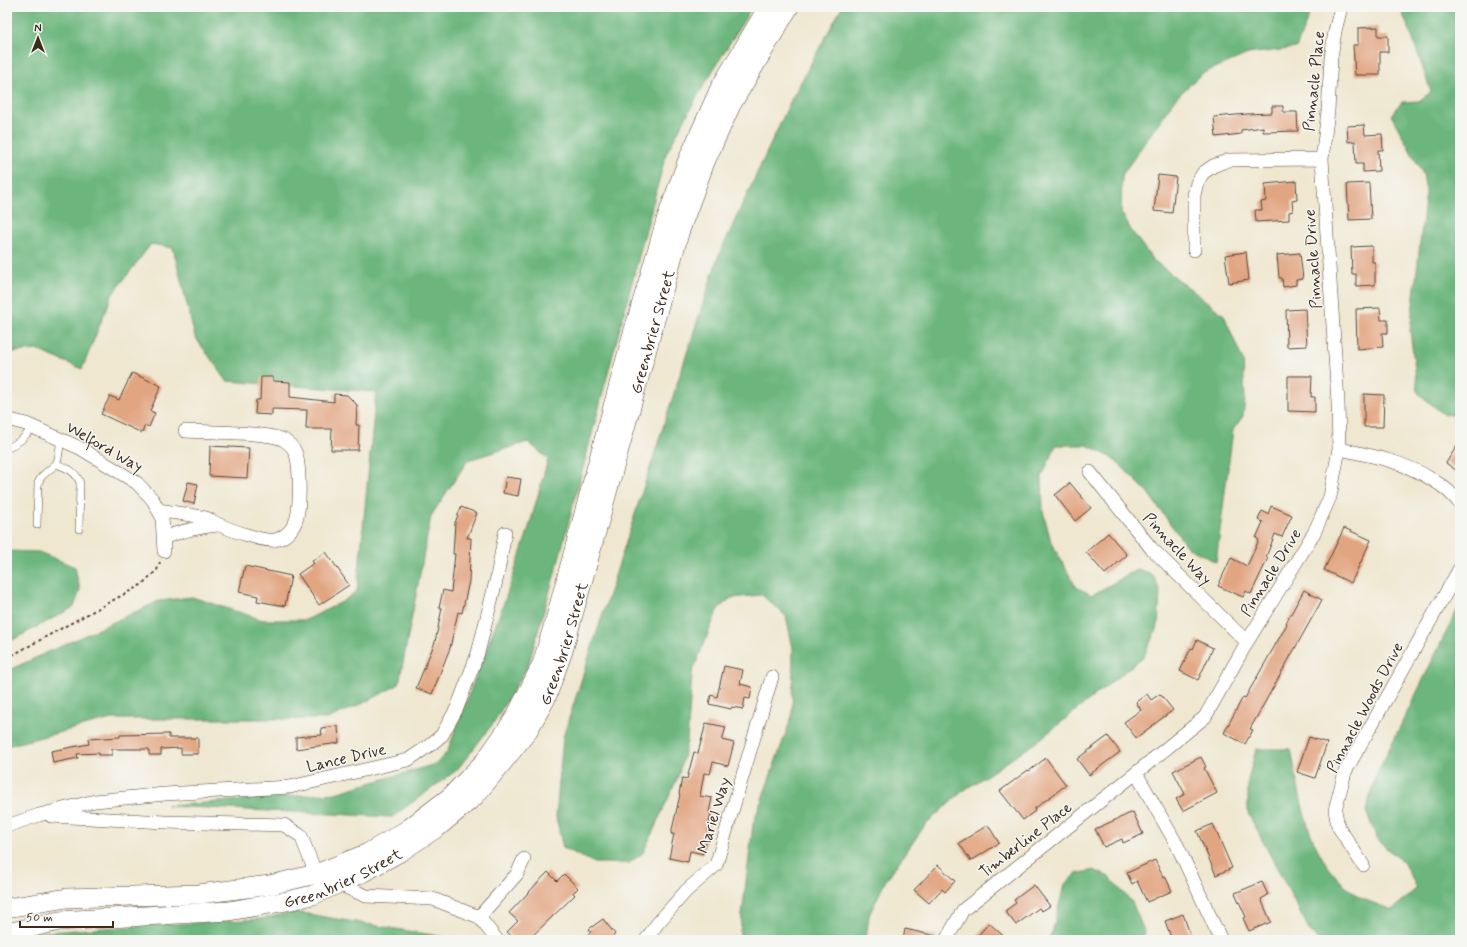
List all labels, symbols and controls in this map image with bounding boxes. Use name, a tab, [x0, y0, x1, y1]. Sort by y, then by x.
north arrow	[18, 18, 58, 58]
text: N	[34, 22, 42, 36]
street label: Pinnacle Place	[1299, 30, 1330, 132]
street label: Pinnacle Drive	[1300, 208, 1327, 309]
street label: Greenbrier Street	[626, 267, 681, 396]
street label: Welford Way	[61, 417, 146, 479]
street label: Pinnacle Way	[1138, 508, 1216, 590]
street label: Pinnacle Drive	[1236, 525, 1307, 621]
street label: Greenbrier Street	[535, 579, 594, 709]
street label: Pinnacle Woods Drive	[1322, 639, 1409, 777]
street label: Lance Drive	[305, 739, 388, 778]
street label: Mariel Way	[693, 775, 736, 856]
street label: Timberline Place	[975, 797, 1077, 883]
street label: Greenbrier Street	[282, 844, 407, 913]
scale bar	[20, 903, 113, 929]
text: 50 m	[26, 910, 53, 926]

